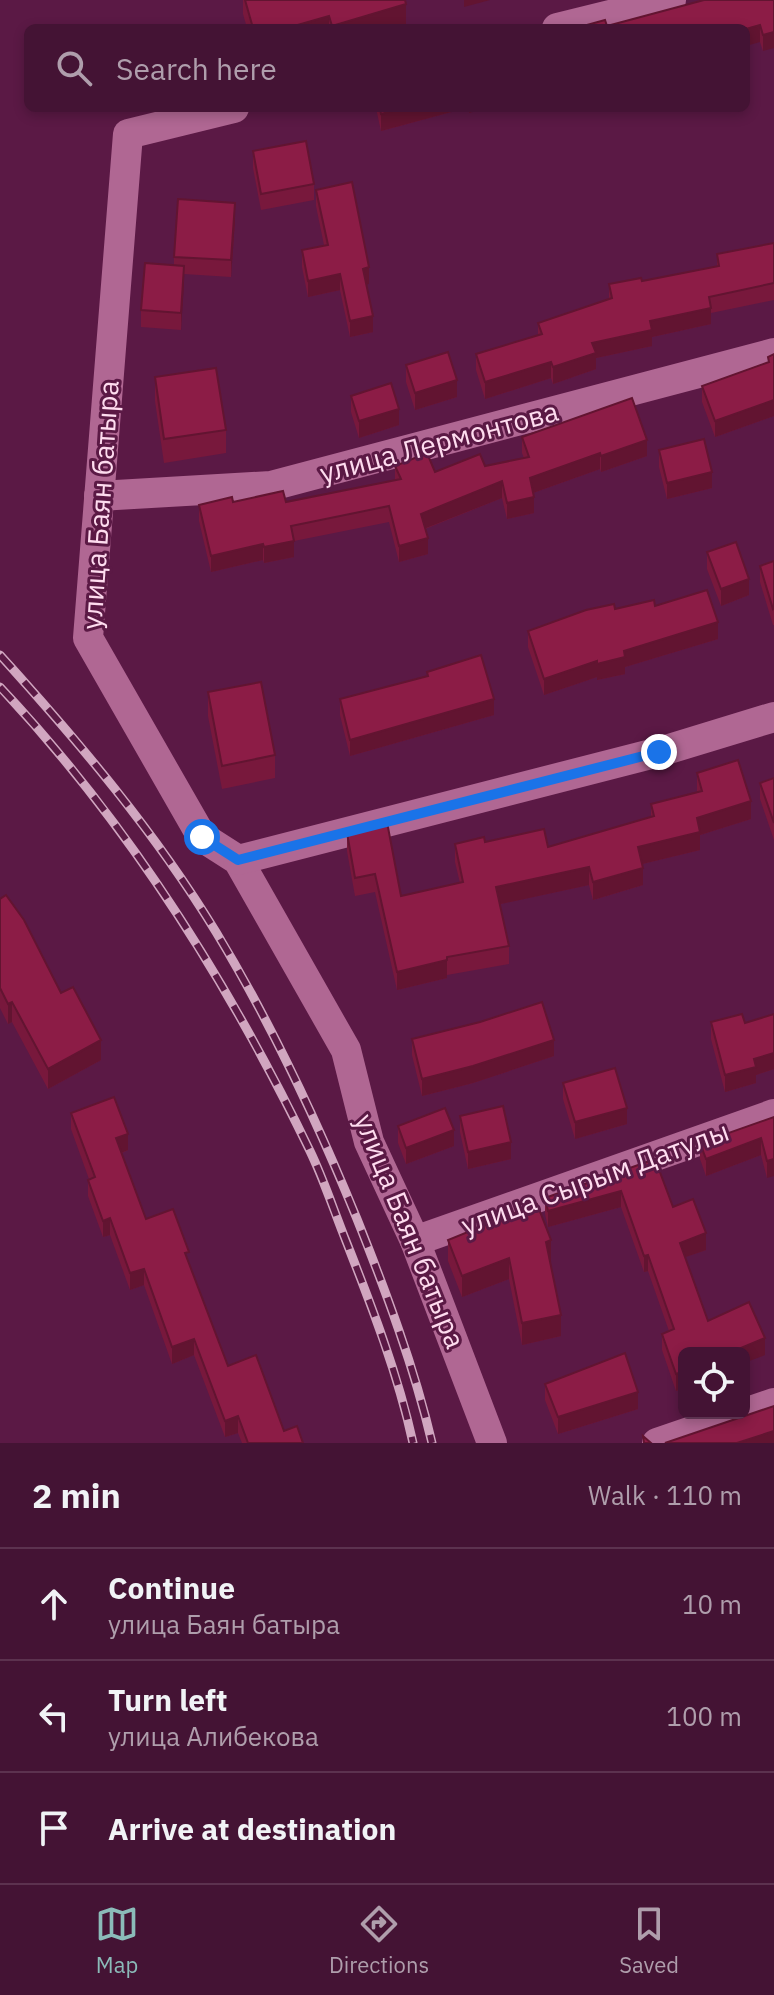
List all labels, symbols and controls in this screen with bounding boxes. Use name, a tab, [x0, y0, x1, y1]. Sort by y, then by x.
search box	[24, 24, 750, 112]
icon: search	[52, 46, 96, 90]
text: Search here	[116, 49, 277, 88]
street label: улица Баян батыра	[72, 379, 127, 631]
street label: улица Лермонтова	[315, 392, 562, 491]
route end	[641, 734, 677, 770]
route start	[184, 819, 220, 855]
street label: улица Баян батыра	[347, 1108, 474, 1354]
street label: улица Сырым Датулы	[456, 1112, 734, 1243]
map controls	[678, 1347, 750, 1419]
button: locate	[678, 1347, 750, 1419]
text: 2 min	[32, 1473, 121, 1517]
text: Walk · 110 m	[588, 1478, 742, 1512]
text: Continue	[108, 1568, 235, 1607]
icon: ahead	[32, 1582, 76, 1626]
text: 10 m	[682, 1587, 742, 1621]
text: улица Баян батыра	[108, 1607, 340, 1641]
text: Turn left	[108, 1680, 227, 1719]
icon: left	[32, 1694, 76, 1738]
text: 100 m	[666, 1699, 742, 1733]
text: улица Алибекова	[108, 1719, 319, 1753]
icon: arrive	[32, 1806, 76, 1850]
text: Arrive at destination	[108, 1809, 396, 1848]
tab: Map	[95, 1902, 139, 1979]
tab: Directions	[329, 1902, 429, 1979]
tab: Saved	[619, 1902, 679, 1979]

